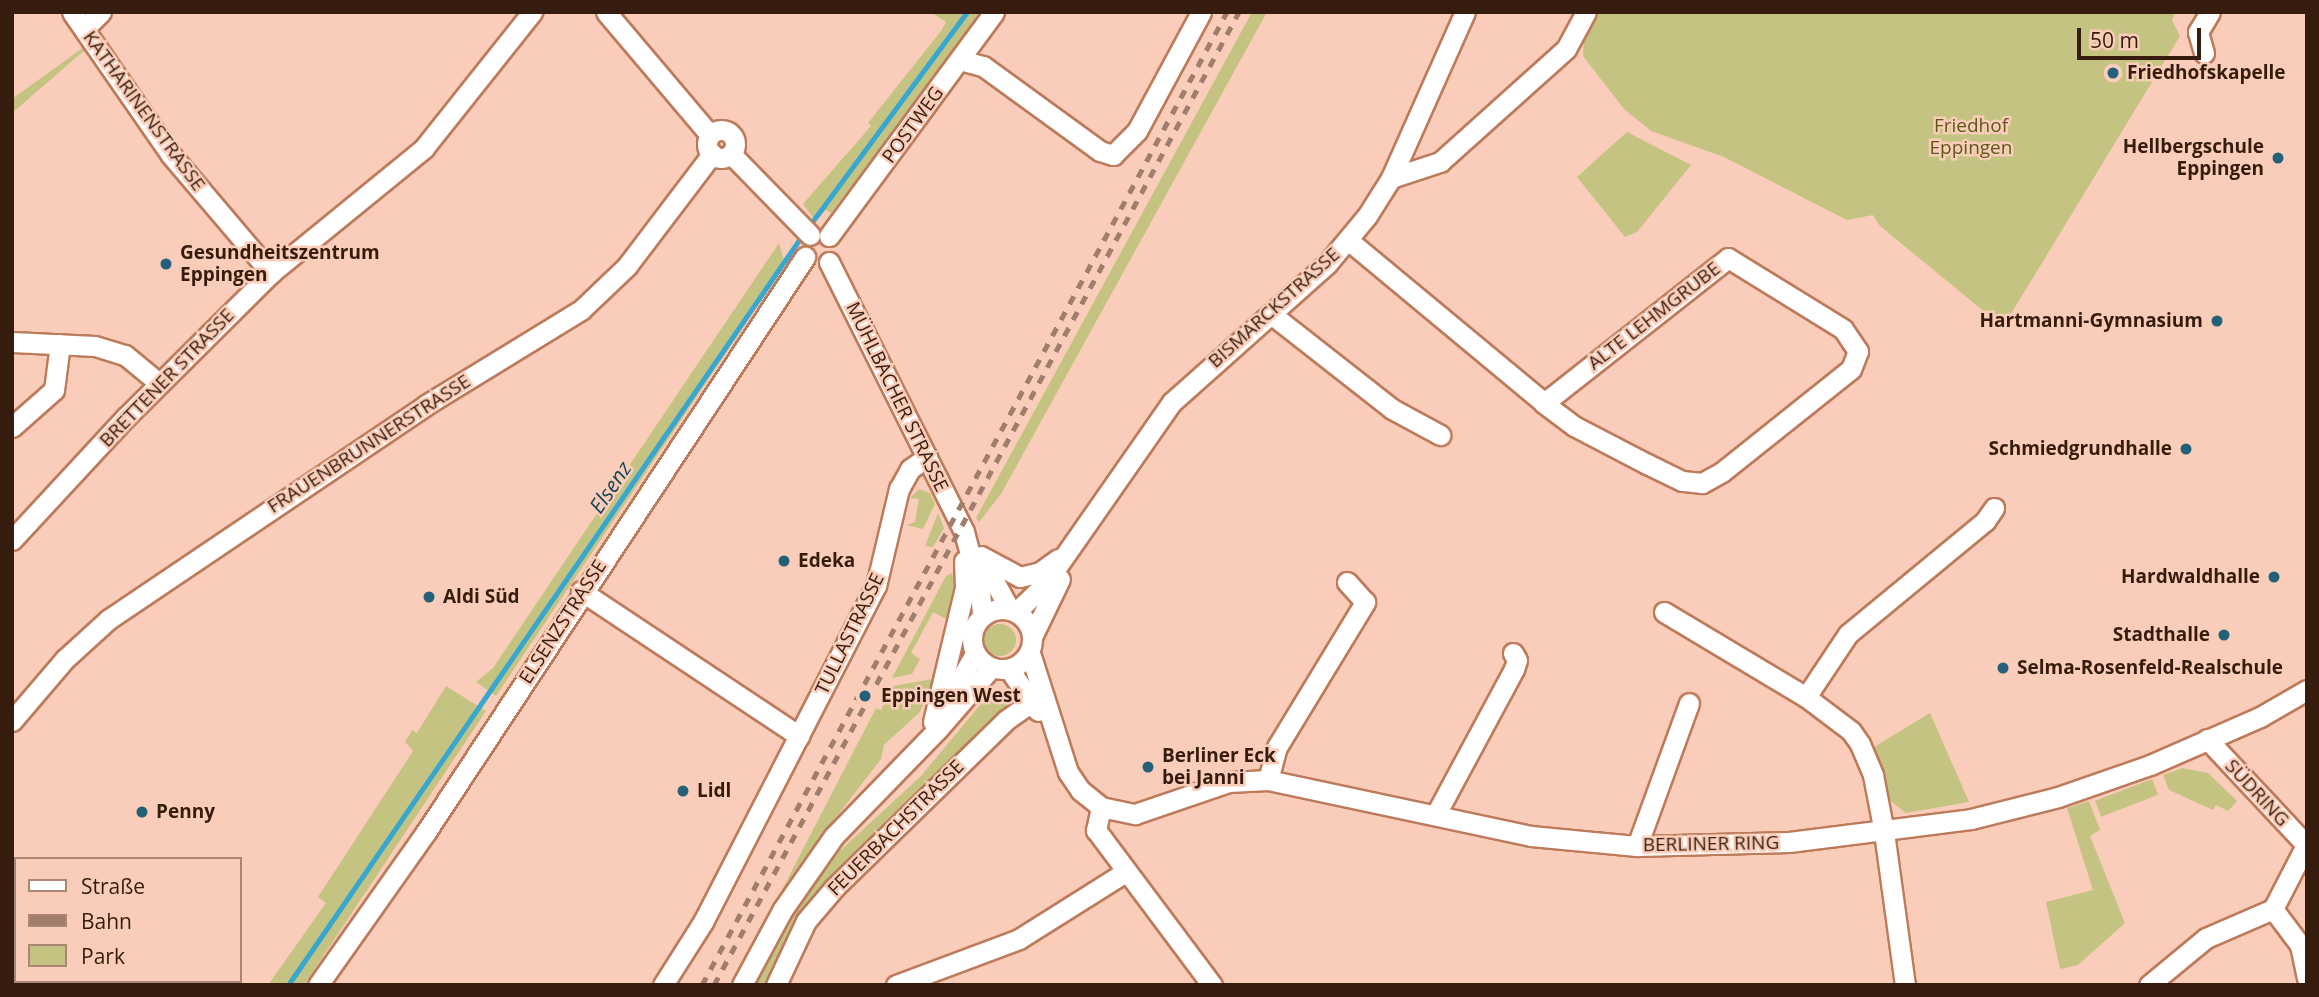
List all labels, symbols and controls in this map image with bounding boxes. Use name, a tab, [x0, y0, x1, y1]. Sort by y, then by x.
scale bar	[2081, 14, 2205, 58]
street label: KATHARINENSTRASSE	[78, 26, 210, 196]
text: 50 m	[2090, 26, 2139, 54]
place label: Friedhofskapelle	[2127, 62, 2285, 84]
marker: Friedhofskapelle	[2105, 65, 2121, 81]
street label: POSTWEG	[878, 82, 948, 168]
park label: Friedhof Eppingen	[1930, 115, 2012, 159]
place label: Hellbergschule Eppingen	[2123, 136, 2264, 180]
marker: Hellbergschule Eppingen	[2270, 150, 2286, 166]
place label: Gesundheitszentrum Eppingen	[180, 242, 380, 286]
street label: BISMARCKSTRASSE	[1204, 243, 1344, 373]
marker: Gesundheitszentrum Eppingen	[158, 256, 174, 272]
street label: ALTE LEHMGRUBE	[1583, 257, 1725, 375]
street label: MÜHLBACHER STRASSE	[841, 298, 953, 496]
street label: BRETTENER STRASSE	[95, 304, 239, 452]
place label: Hartmanni-Gymnasium	[1980, 310, 2203, 332]
marker: Hartmanni-Gymnasium	[2209, 313, 2225, 329]
street label: FRAUENBRUNNERSTRASSE	[263, 370, 475, 518]
place label: Schmiedgrundhalle	[1988, 438, 2172, 460]
marker: Schmiedgrundhalle	[2178, 441, 2194, 457]
water label: Elsenz	[584, 456, 636, 518]
place label: Edeka	[798, 550, 855, 572]
marker: Edeka	[776, 553, 792, 569]
street label: ELSENZSTRASSE	[515, 556, 611, 688]
place label: Hardwaldhalle	[2121, 566, 2260, 588]
marker: Hardwaldhalle	[2266, 569, 2282, 585]
street label: TULLASTRASSE	[811, 570, 889, 698]
place label: Aldi Süd	[443, 586, 520, 608]
marker: Aldi Süd	[421, 589, 437, 605]
place label: Stadthalle	[2113, 624, 2210, 646]
marker: Stadthalle	[2216, 627, 2232, 643]
place label: Selma-Rosenfeld-Realschule	[2017, 657, 2283, 679]
marker: Selma-Rosenfeld-Realschule	[1995, 660, 2011, 676]
place label: Eppingen West	[881, 685, 1021, 707]
marker: Eppingen West	[855, 686, 875, 706]
place label: Berliner Eck bei Janni	[1162, 745, 1276, 789]
street label: FEUERBACHSTRASSE	[823, 755, 969, 901]
street label: SÜDRING	[2220, 755, 2294, 831]
marker: Berliner Eck bei Janni	[1140, 759, 1156, 775]
place label: Lidl	[697, 780, 731, 802]
marker: Lidl	[675, 783, 691, 799]
place label: Penny	[156, 801, 215, 823]
marker: Penny	[134, 804, 150, 820]
street label: BERLINER RING	[1643, 831, 1779, 857]
legend	[14, 857, 242, 983]
text: Straße	[81, 872, 145, 900]
text: Bahn	[81, 907, 132, 935]
text: Park	[81, 942, 125, 970]

